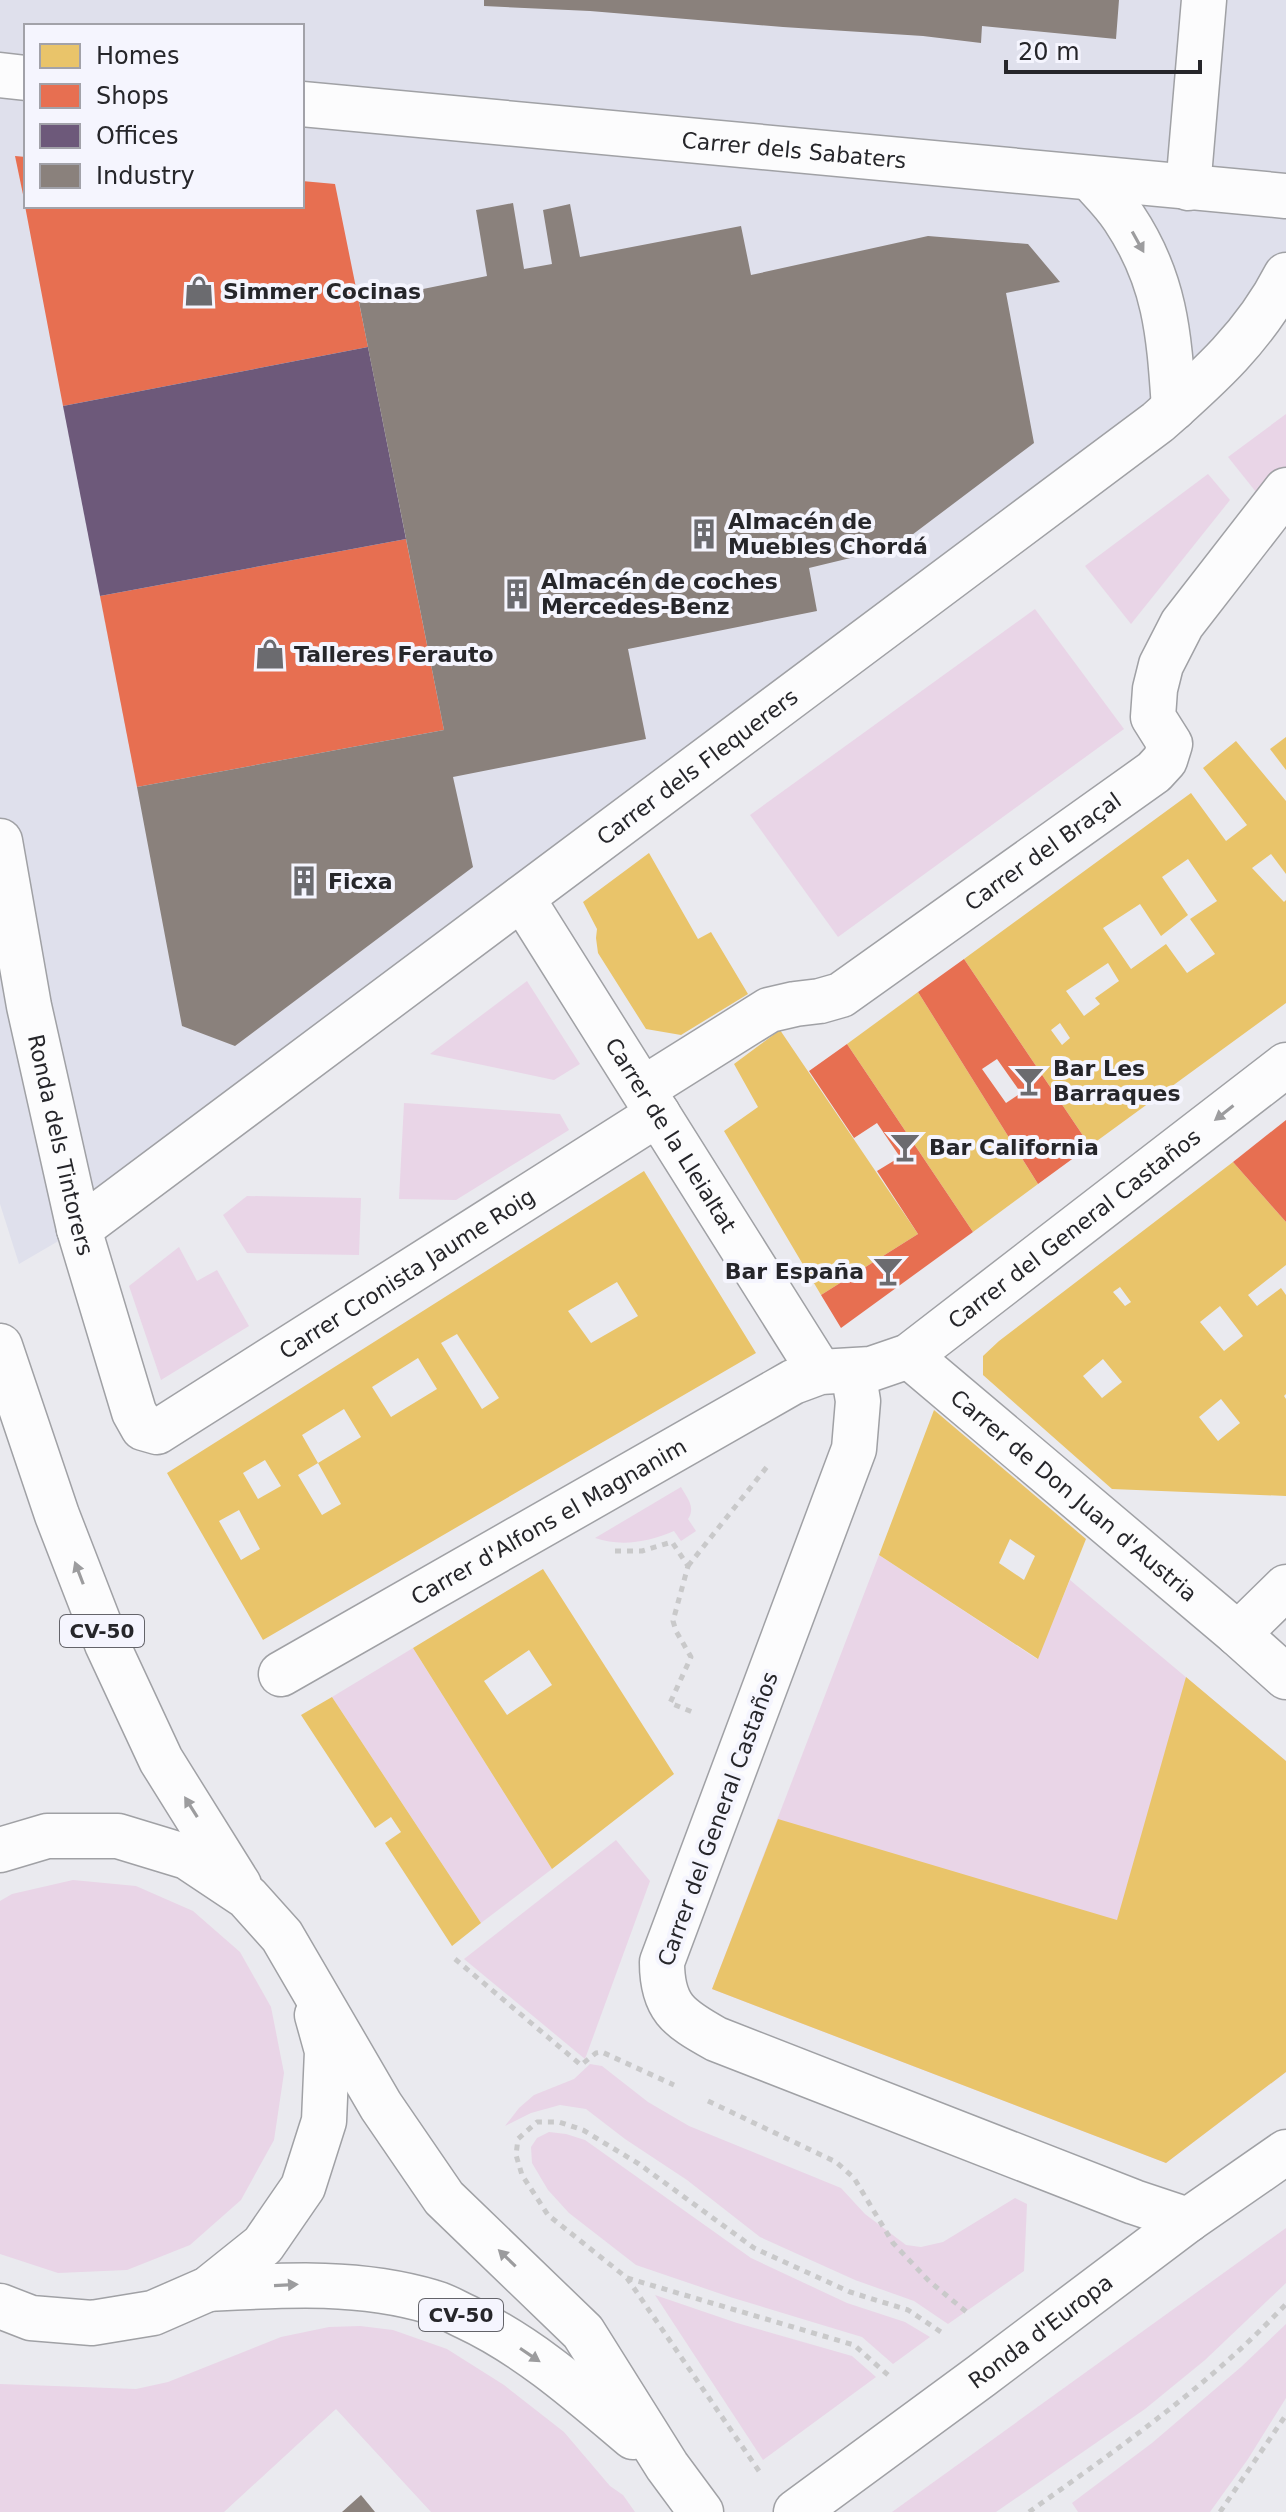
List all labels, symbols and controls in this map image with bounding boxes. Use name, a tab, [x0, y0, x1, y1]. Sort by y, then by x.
legend	[24, 24, 304, 208]
scale bar	[1006, 24, 1200, 74]
text: 20 m	[1018, 38, 1080, 66]
text: Homes	[96, 42, 179, 70]
text: Shops	[96, 82, 169, 110]
text: Offices	[96, 122, 179, 150]
street label: Carrer dels Sabaters	[680, 127, 907, 173]
text: Industry	[96, 162, 195, 190]
one-way arrow	[1131, 231, 1145, 254]
shop icon: Simmer Cocinas	[182, 274, 216, 308]
place label: Simmer Cocinas	[223, 279, 421, 304]
place label: Almacén de Muebles Chordá	[728, 509, 928, 559]
building icon: Almacén de Muebles Chordá	[687, 517, 721, 551]
place label: Almacén de coches Mercedes-Benz	[541, 569, 778, 619]
building icon: Almacén de coches Mercedes-Benz	[500, 577, 534, 611]
shop icon: Talleres Ferauto	[253, 637, 287, 671]
place label: Talleres Ferauto	[294, 642, 494, 667]
street label: Carrer dels Flequerers	[592, 683, 802, 850]
street label: Carrer del Braçal	[960, 787, 1125, 915]
building icon: Ficxa	[287, 864, 321, 898]
place label: Ficxa	[328, 869, 393, 894]
street label: Ronda dels Tintorers	[23, 1032, 99, 1258]
street label: Carrer de la Lleialtat	[601, 1033, 742, 1237]
place label: Bar Les Barraques	[1053, 1056, 1181, 1106]
bar icon: Bar Les Barraques	[1012, 1064, 1046, 1098]
one-way arrow	[1214, 1104, 1234, 1120]
street label: Carrer del General Castaños	[943, 1124, 1205, 1334]
bar icon: Bar California	[888, 1130, 922, 1164]
place label: Bar California	[929, 1135, 1099, 1160]
street label: Carrer Cronista Jaume Roig	[275, 1183, 539, 1364]
bar icon: Bar España	[871, 1254, 905, 1288]
place label: Bar España	[725, 1259, 864, 1284]
street label: Carrer de Don Juan d'Austria	[946, 1384, 1202, 1606]
street label: Carrer d'Alfons el Magnanim	[407, 1433, 691, 1610]
one-way arrow	[72, 1561, 85, 1585]
road number: CV-50	[60, 1615, 144, 1647]
street label: Carrer del General Castaños	[653, 1668, 783, 1970]
one-way arrow	[184, 1796, 198, 1818]
one-way arrow	[498, 2249, 517, 2268]
street label: Ronda d'Europa	[964, 2269, 1117, 2393]
one-way arrow	[274, 2278, 299, 2291]
road number: CV-50	[419, 2299, 503, 2331]
one-way arrow	[520, 2348, 541, 2363]

